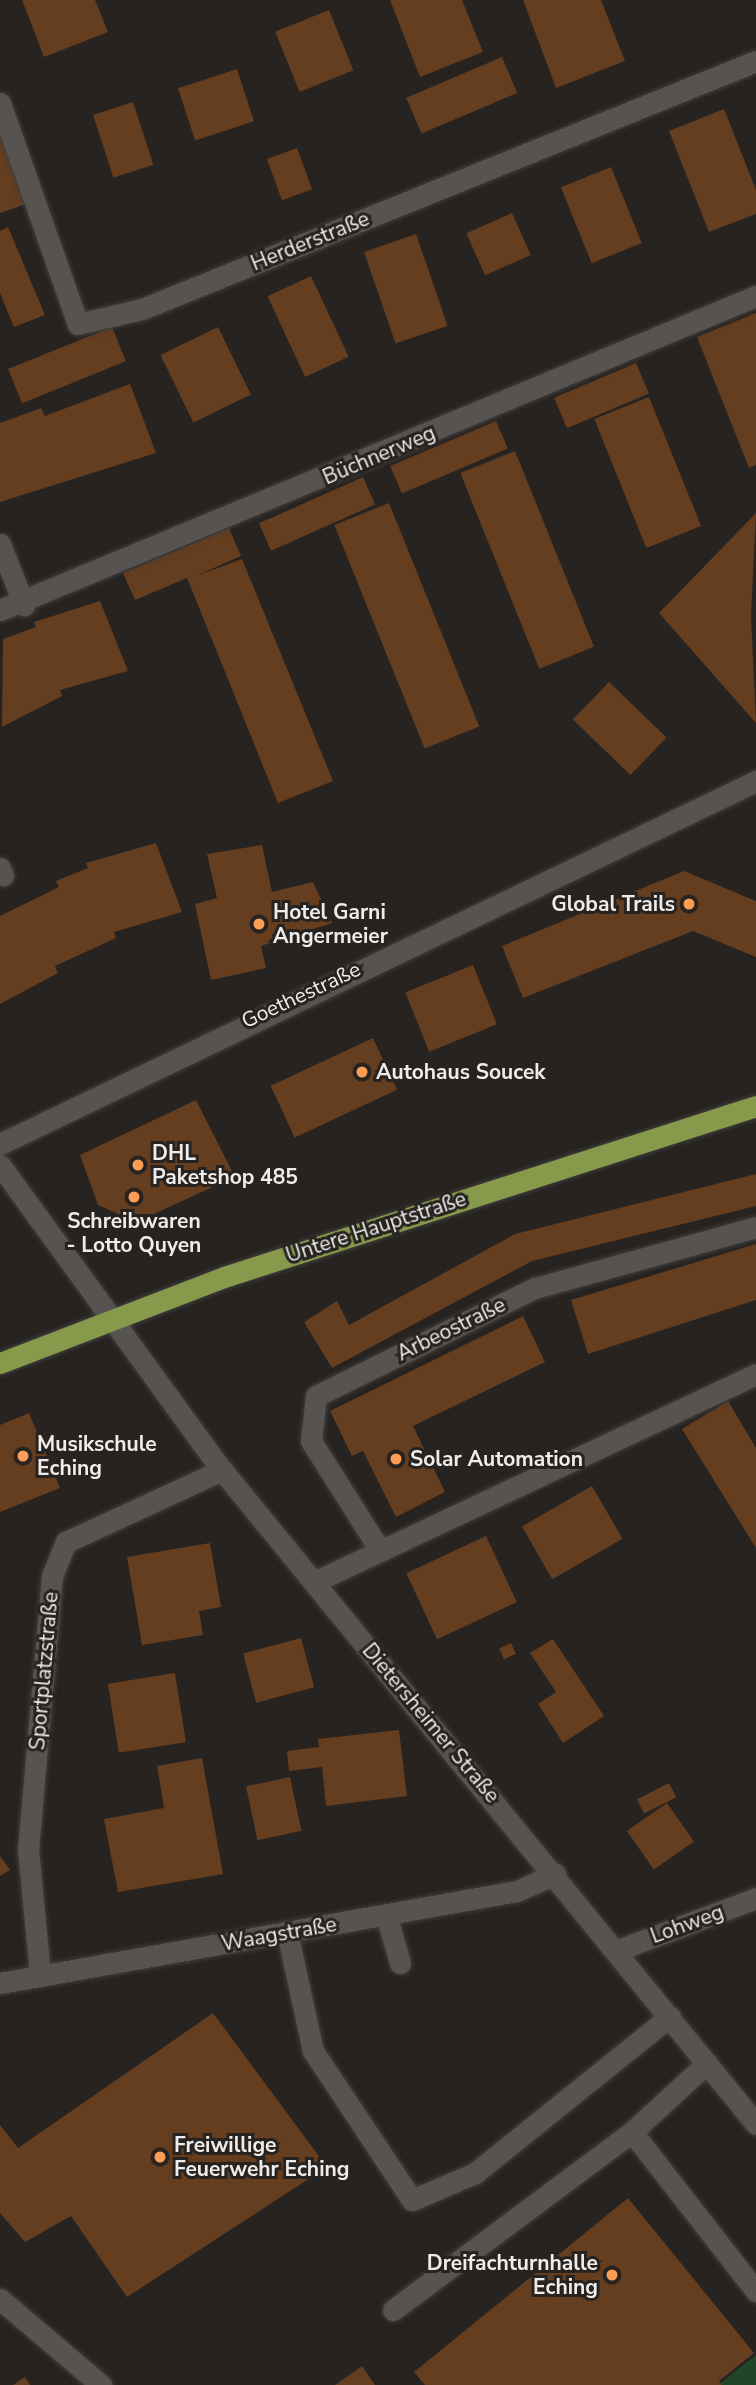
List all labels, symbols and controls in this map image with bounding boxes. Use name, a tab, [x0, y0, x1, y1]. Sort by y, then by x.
street label: Herderstraße	[247, 206, 373, 276]
street label: Büchnerweg	[319, 420, 439, 490]
place label: Global Trails	[551, 891, 675, 917]
marker: Global Trails	[681, 896, 697, 912]
place label: Hotel Garni Angermeier	[273, 899, 388, 949]
marker: Hotel Garni Angermeier	[251, 916, 267, 932]
street label: Goethestraße	[237, 956, 365, 1034]
place label: Autohaus Soucek	[376, 1059, 546, 1085]
marker: Autohaus Soucek	[354, 1064, 370, 1080]
place label: DHL Paketshop 485	[152, 1140, 298, 1190]
marker: DHL Paketshop 485	[130, 1157, 146, 1173]
street label: Untere Hauptstraße	[283, 1186, 469, 1268]
marker: Schreibwaren - Lotto Quyen	[126, 1189, 142, 1205]
place label: Schreibwaren - Lotto Quyen	[67, 1208, 201, 1258]
street label: Arbeostraße	[392, 1292, 510, 1366]
place label: Musikschule Eching	[37, 1431, 157, 1481]
place label: Solar Automation	[410, 1446, 583, 1472]
marker: Musikschule Eching	[15, 1448, 31, 1464]
marker: Solar Automation	[388, 1451, 404, 1467]
street label: Sportplatzstraße	[25, 1591, 63, 1751]
street label: Dietersheimer Straße	[357, 1638, 505, 1808]
street label: Lohweg	[647, 1899, 727, 1949]
street label: Waagstraße	[219, 1911, 339, 1957]
place label: Freiwillige Feuerwehr Eching	[174, 2132, 349, 2182]
marker: Freiwillige Feuerwehr Eching	[152, 2149, 168, 2165]
place label: Dreifachturnhalle Eching	[427, 2250, 598, 2300]
marker: Dreifachturnhalle Eching	[604, 2267, 620, 2283]

